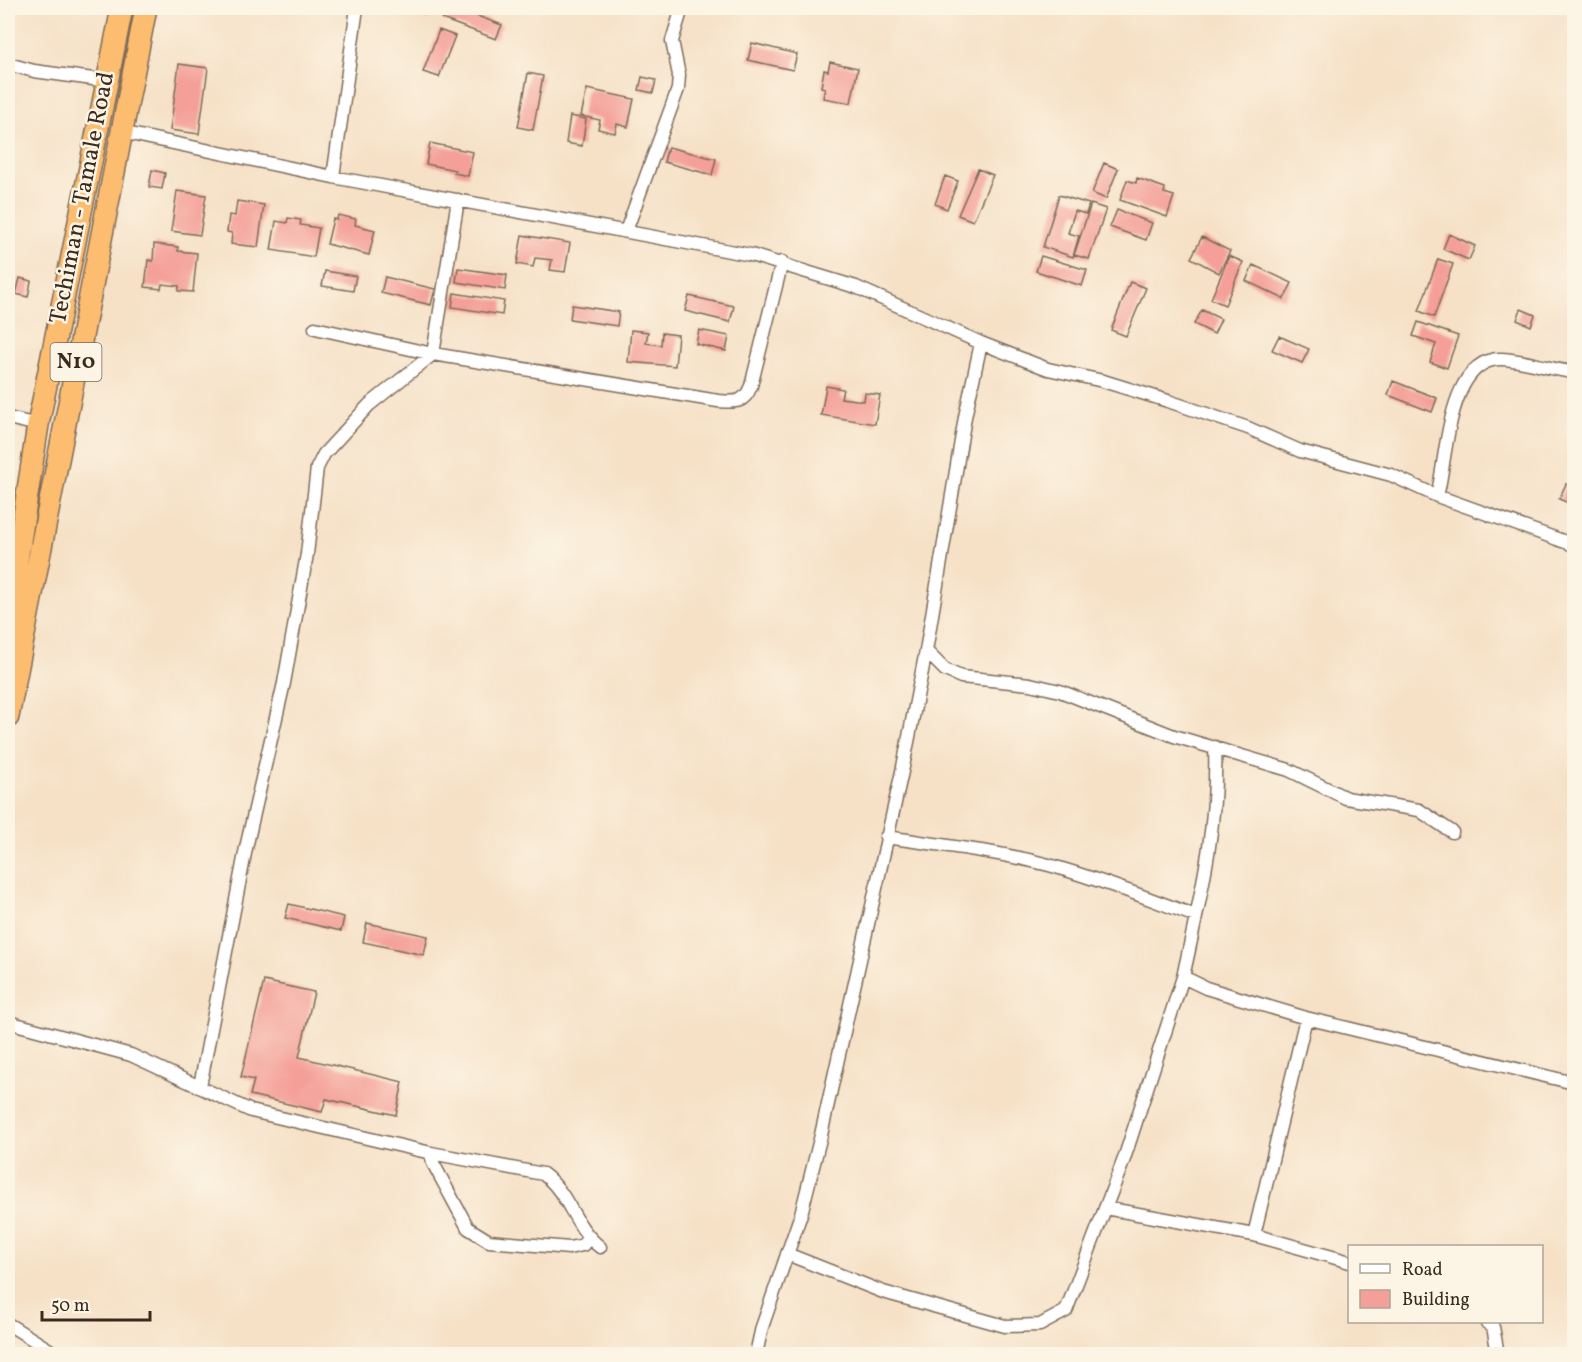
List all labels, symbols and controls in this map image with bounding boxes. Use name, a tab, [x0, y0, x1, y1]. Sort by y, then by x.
street label: Techiman - Tamale Road	[42, 69, 124, 327]
road number: N10	[50, 343, 101, 381]
legend	[1348, 1245, 1543, 1323]
text: Road	[1402, 1258, 1443, 1283]
scale bar	[42, 1284, 150, 1322]
text: Building	[1402, 1288, 1470, 1313]
text: 50 m	[51, 1294, 90, 1319]

